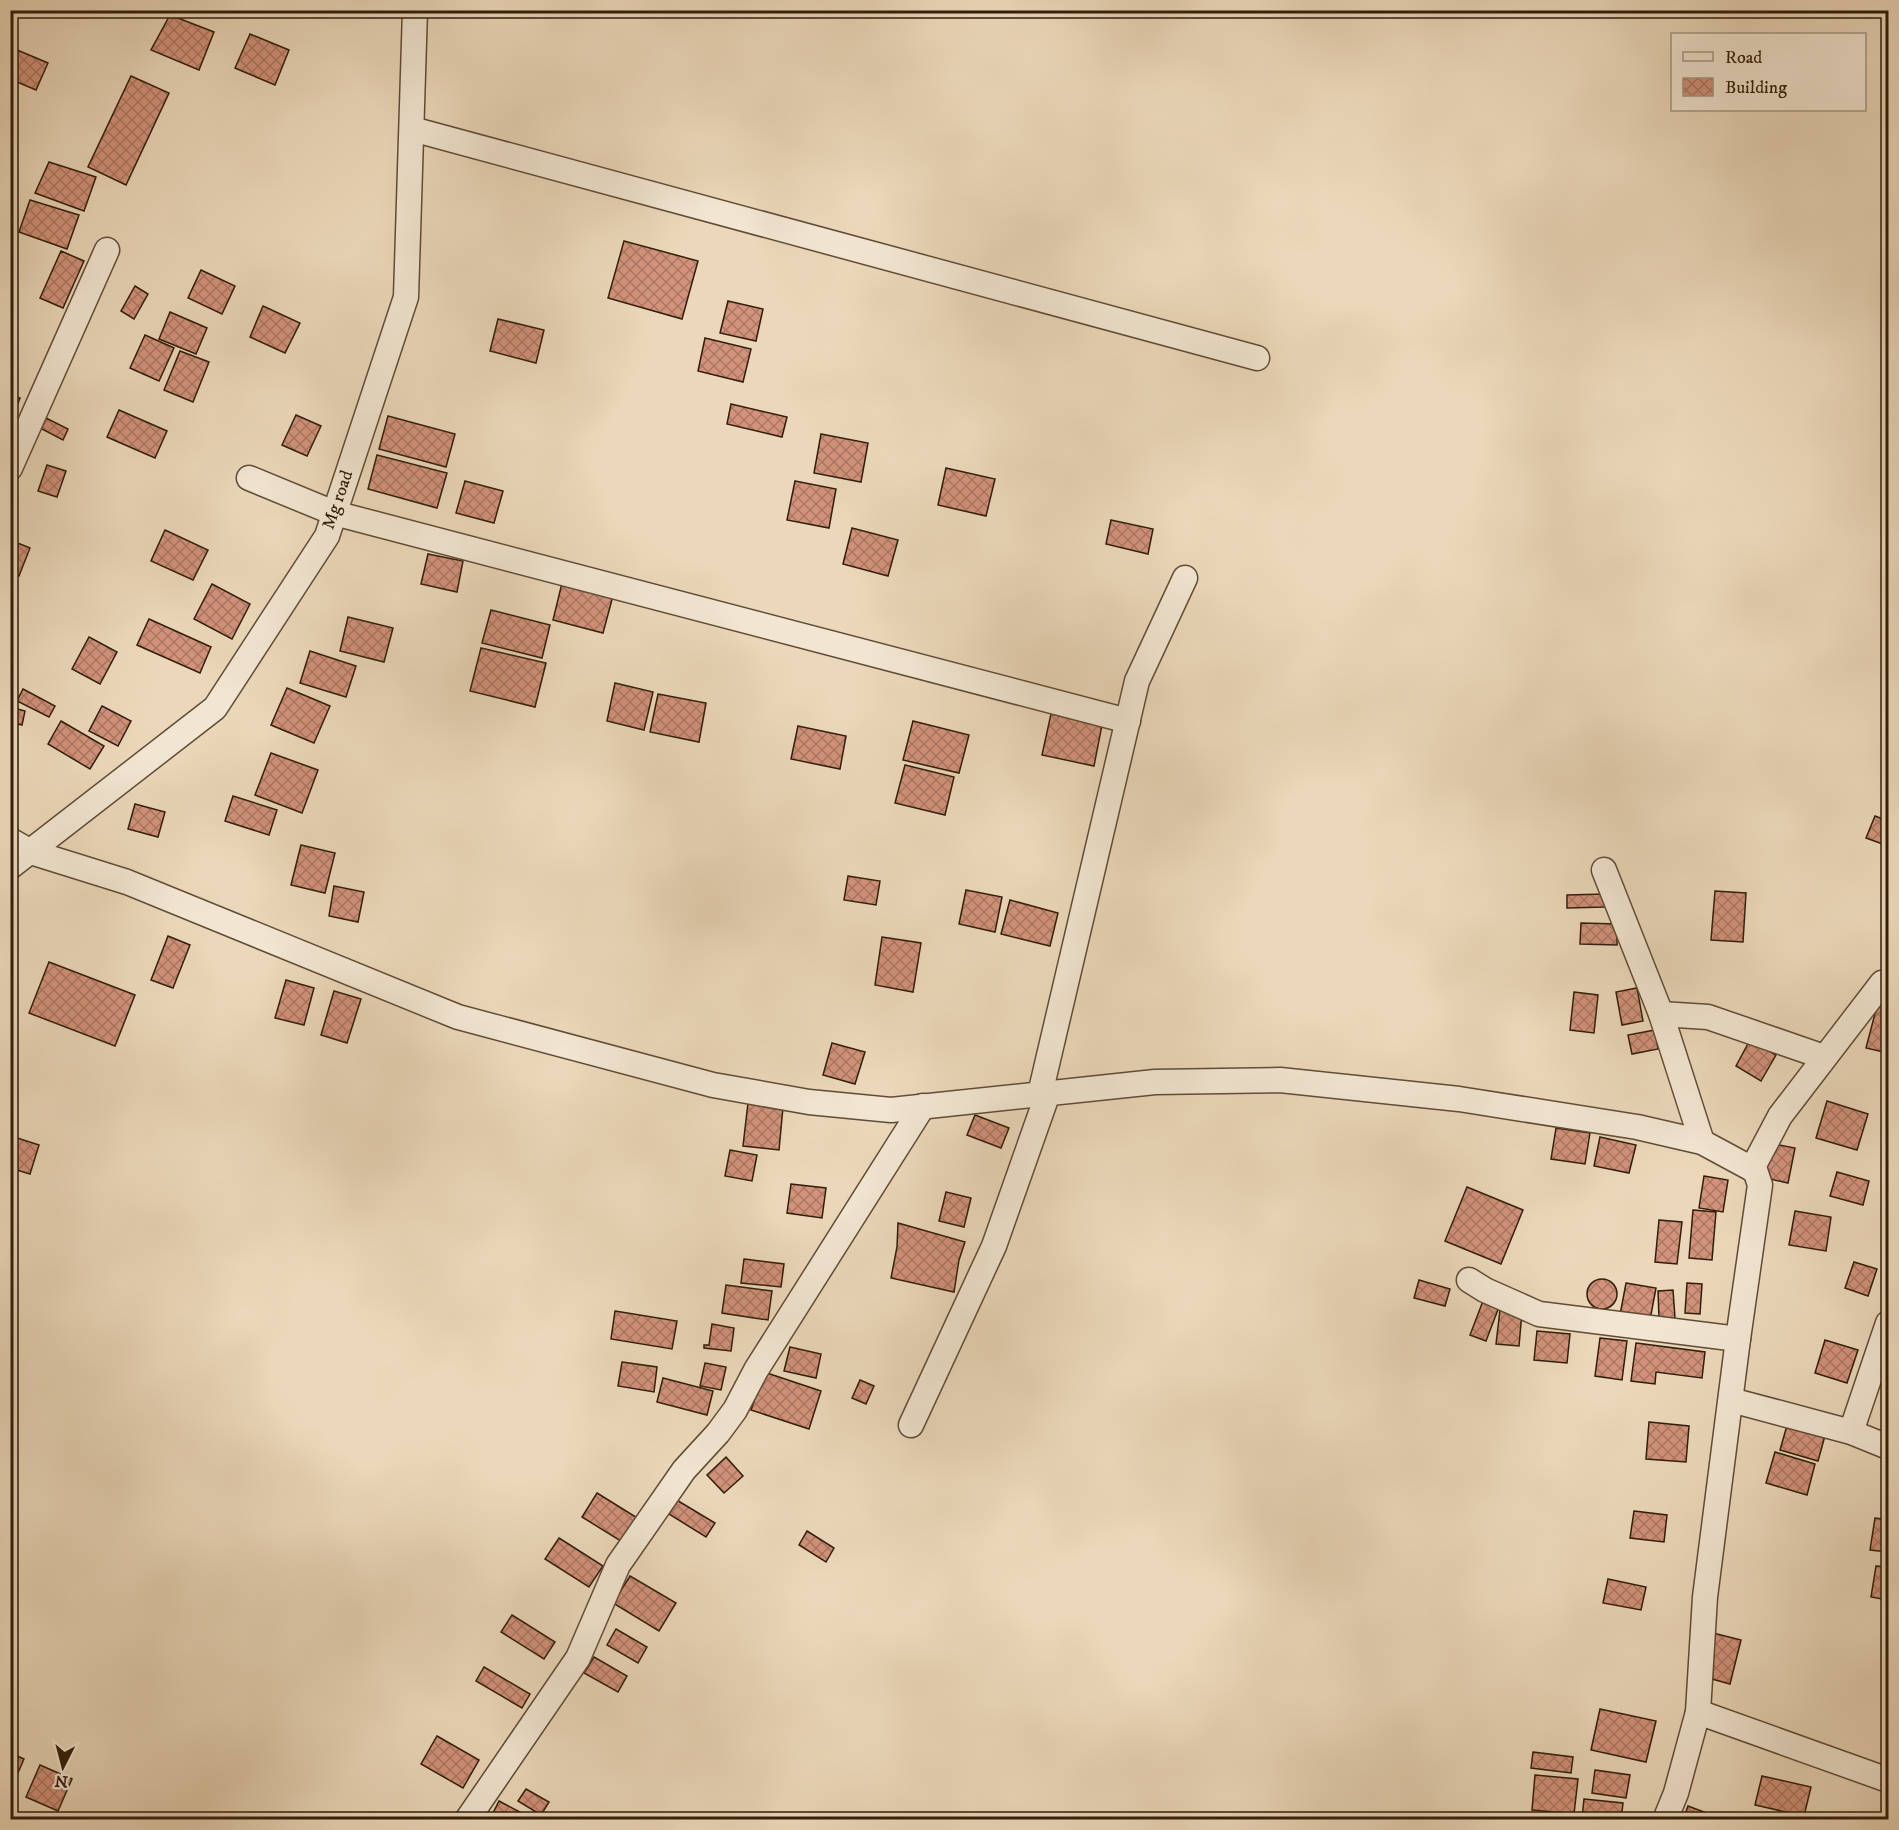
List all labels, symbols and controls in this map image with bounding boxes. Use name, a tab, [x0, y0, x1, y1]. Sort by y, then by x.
legend	[1671, 33, 1866, 111]
text: Road	[1725, 47, 1762, 69]
text: Building	[1725, 77, 1787, 99]
street label: Mg road	[318, 468, 358, 532]
north arrow	[33, 1737, 93, 1797]
text: N	[54, 1770, 69, 1792]

